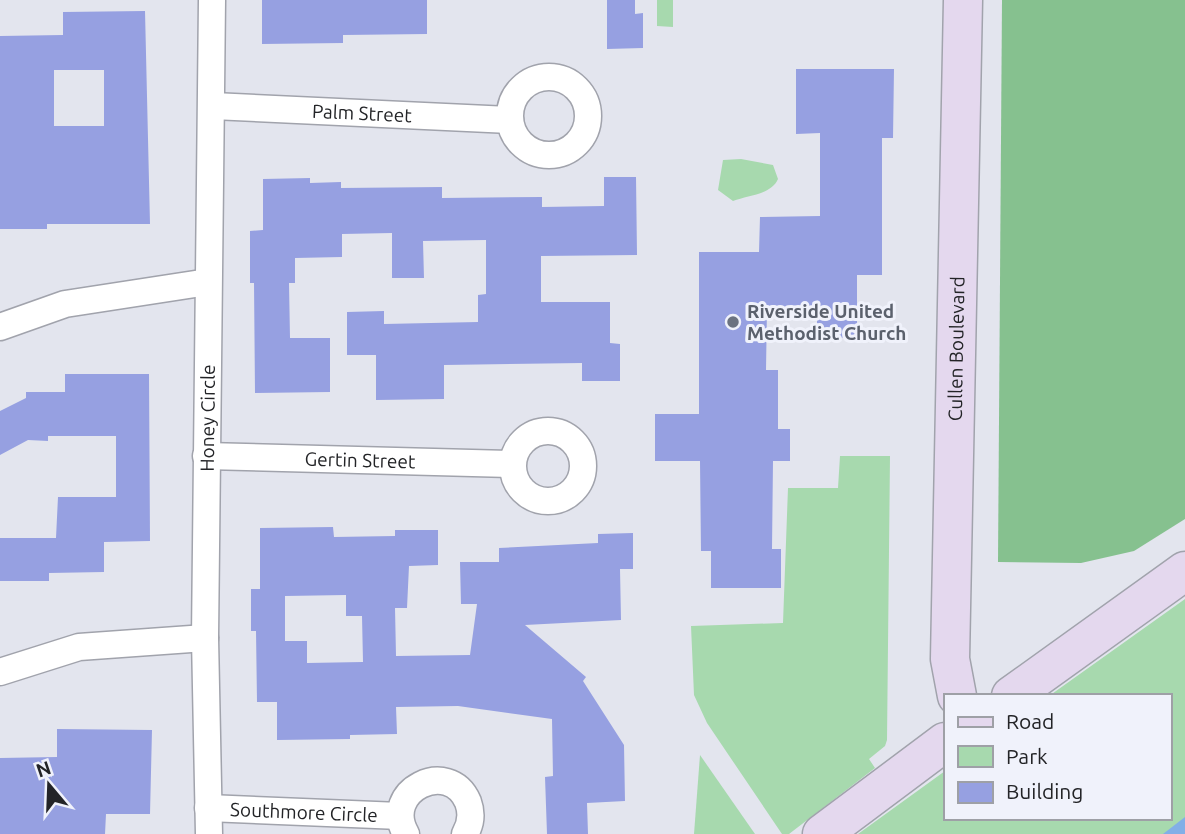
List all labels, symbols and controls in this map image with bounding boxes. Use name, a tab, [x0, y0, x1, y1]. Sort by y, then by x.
street label: Palm Street	[311, 100, 413, 126]
street label: Cullen Boulevard	[944, 276, 969, 421]
place label: Riverside United Methodist Church	[747, 300, 906, 344]
marker: Riverside United Methodist Church	[725, 314, 741, 330]
street label: Honey Circle	[196, 364, 219, 472]
street label: Gertin Street	[304, 448, 416, 472]
legend	[944, 694, 1171, 820]
text: Road	[1006, 709, 1054, 733]
text: Park	[1006, 744, 1048, 768]
north arrow	[14, 750, 84, 820]
text: N	[33, 756, 54, 782]
text: Building	[1006, 779, 1083, 803]
street label: Southmore Circle	[230, 798, 378, 826]

